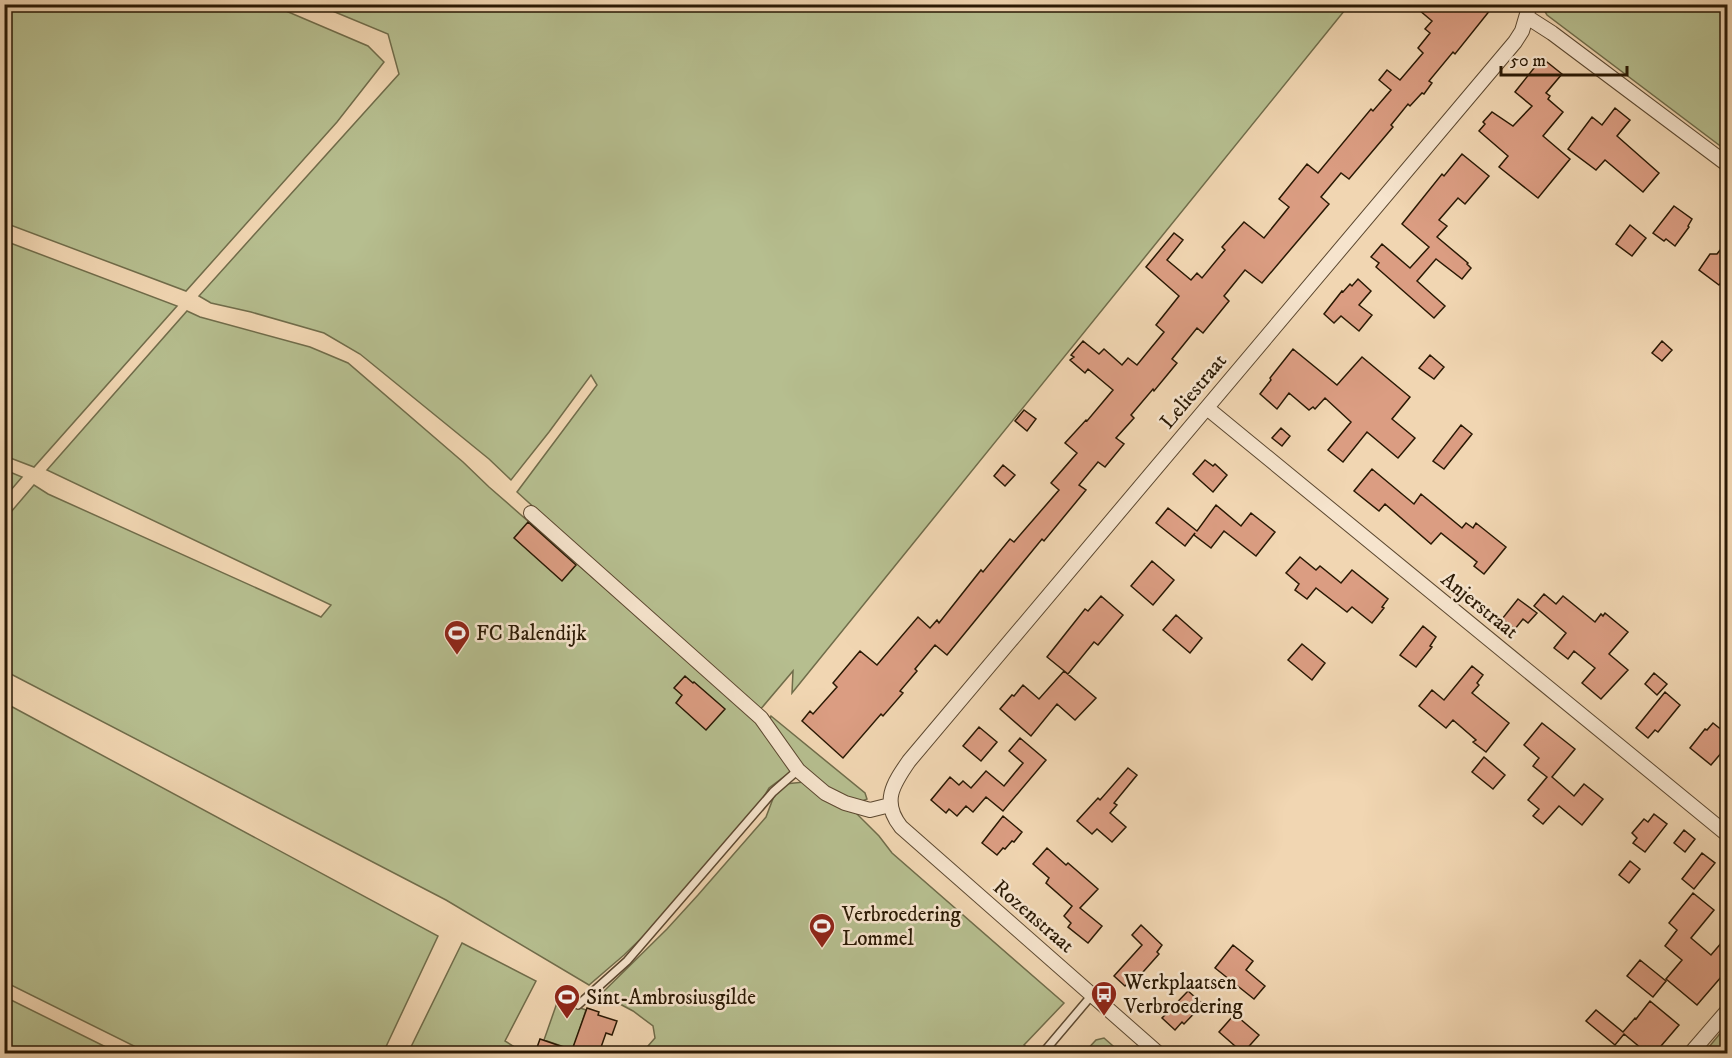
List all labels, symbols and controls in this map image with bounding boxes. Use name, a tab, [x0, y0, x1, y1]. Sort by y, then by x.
scale bar	[1501, 39, 1627, 77]
text: 50 m	[1510, 50, 1546, 72]
street label: Leliestraat	[1155, 348, 1233, 435]
street label: Anjerstraat	[1435, 567, 1524, 645]
sports icon: FC Balendijk	[442, 618, 472, 656]
place label: FC Balendijk	[476, 621, 587, 647]
street label: Rozenstraat	[987, 874, 1079, 959]
place label: Verbroedering Lommel	[841, 902, 962, 952]
sports icon: Verbroedering Lommel	[807, 911, 837, 949]
place label: Werkplaatsen Verbroedering	[1123, 970, 1244, 1020]
bus stop icon: Werkplaatsen Verbroedering	[1089, 979, 1119, 1017]
sports icon: Sint-Ambrosiusgilde	[552, 982, 582, 1020]
place label: Sint-Ambrosiusgilde	[586, 985, 756, 1011]

